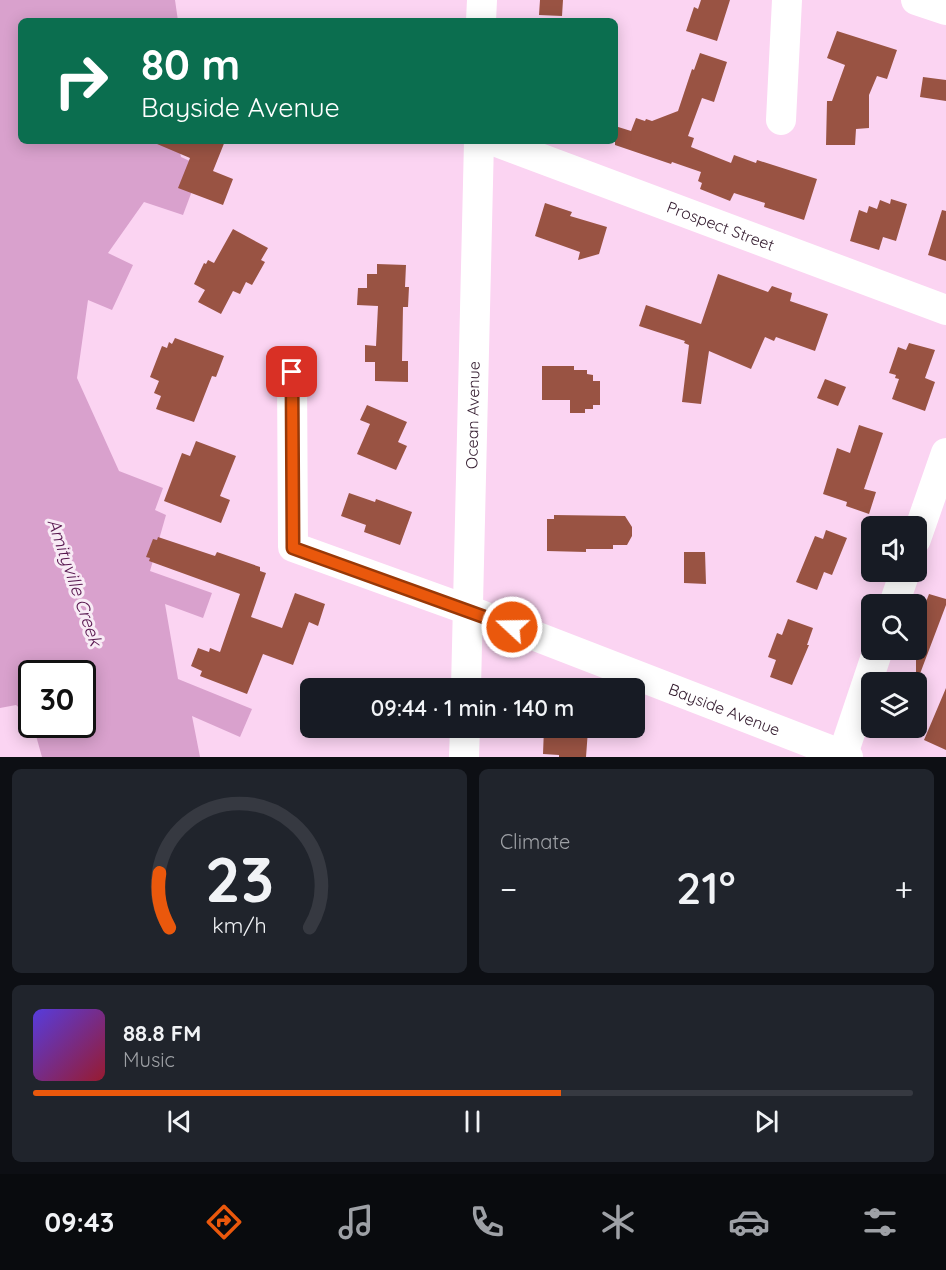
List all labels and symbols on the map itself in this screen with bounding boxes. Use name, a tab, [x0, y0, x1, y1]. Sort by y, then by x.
street label: Prospect Street	[664, 197, 777, 255]
pin	[266, 346, 317, 397]
street label: Ocean Avenue	[461, 361, 484, 469]
water label: Amityville Creek	[42, 515, 108, 650]
position arrow	[480, 595, 544, 659]
speed limit sign: 30	[18, 660, 96, 738]
street label: Bayside Avenue	[666, 679, 783, 740]

